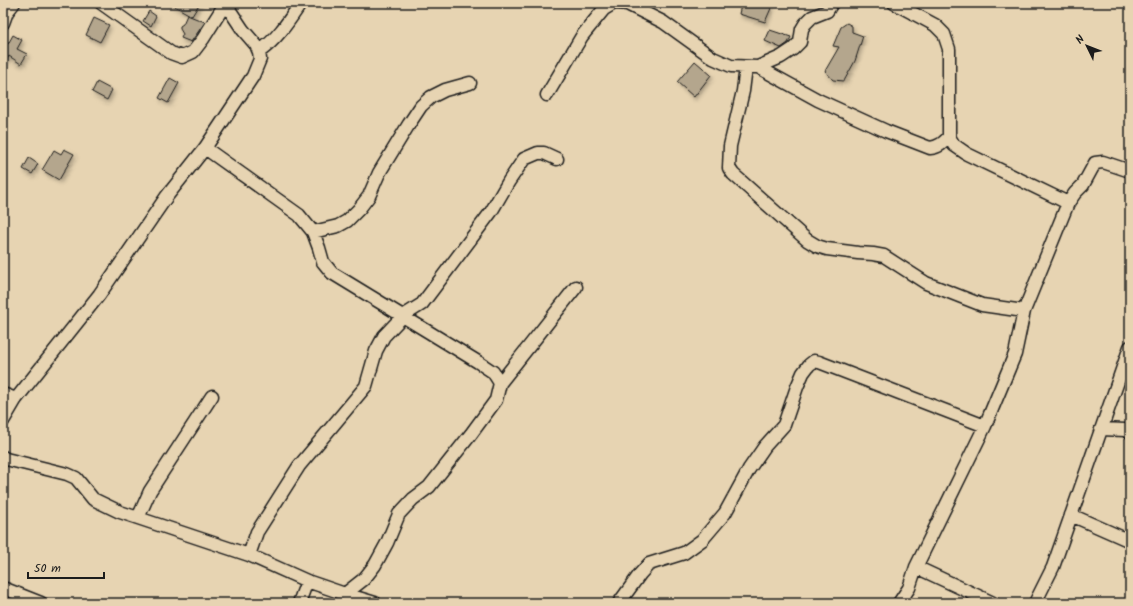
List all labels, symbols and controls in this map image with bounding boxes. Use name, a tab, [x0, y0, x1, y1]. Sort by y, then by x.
north arrow	[1067, 26, 1107, 66]
text: N	[1071, 31, 1089, 49]
scale bar	[28, 554, 104, 580]
text: 50 m	[34, 559, 61, 578]

